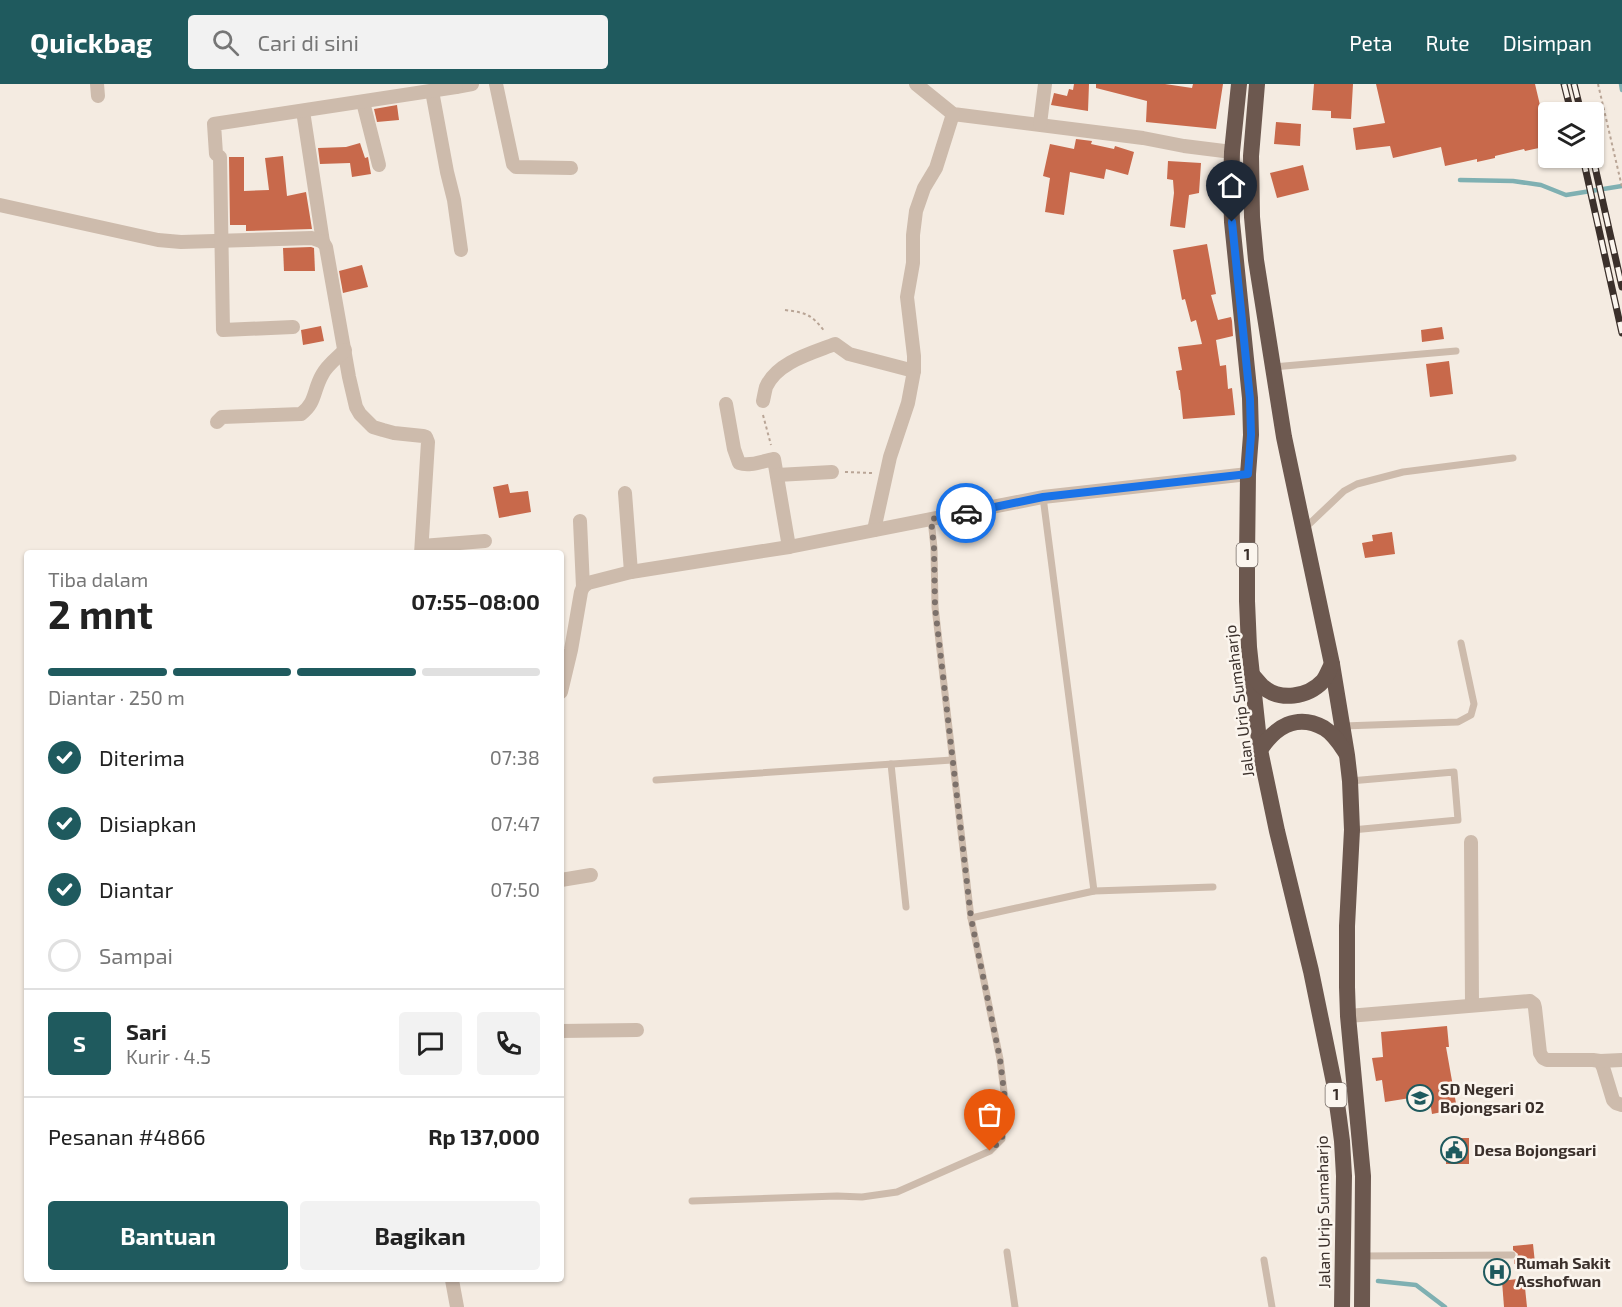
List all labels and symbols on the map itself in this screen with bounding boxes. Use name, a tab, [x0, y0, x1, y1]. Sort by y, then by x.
pin	[1206, 160, 1257, 222]
courier	[936, 483, 996, 543]
road number: 1	[1236, 543, 1258, 567]
street label: Jalan Urip Sumaharjo	[1220, 624, 1258, 778]
place label: SD Negeri Bojongsari 02	[1440, 1079, 1544, 1116]
road number: 1	[1326, 1083, 1346, 1107]
school or university icon: SD Negeri Bojongsari 02	[1405, 1083, 1435, 1113]
pin	[964, 1089, 1015, 1151]
street label: Jalan Urip Sumaharjo	[1312, 1135, 1334, 1289]
public building icon: Desa Bojongsari	[1439, 1135, 1469, 1165]
place label: Desa Bojongsari	[1474, 1140, 1596, 1159]
place label: Rumah Sakit Asshofwan	[1516, 1253, 1611, 1290]
hospital icon: Rumah Sakit Asshofwan	[1482, 1257, 1512, 1287]

